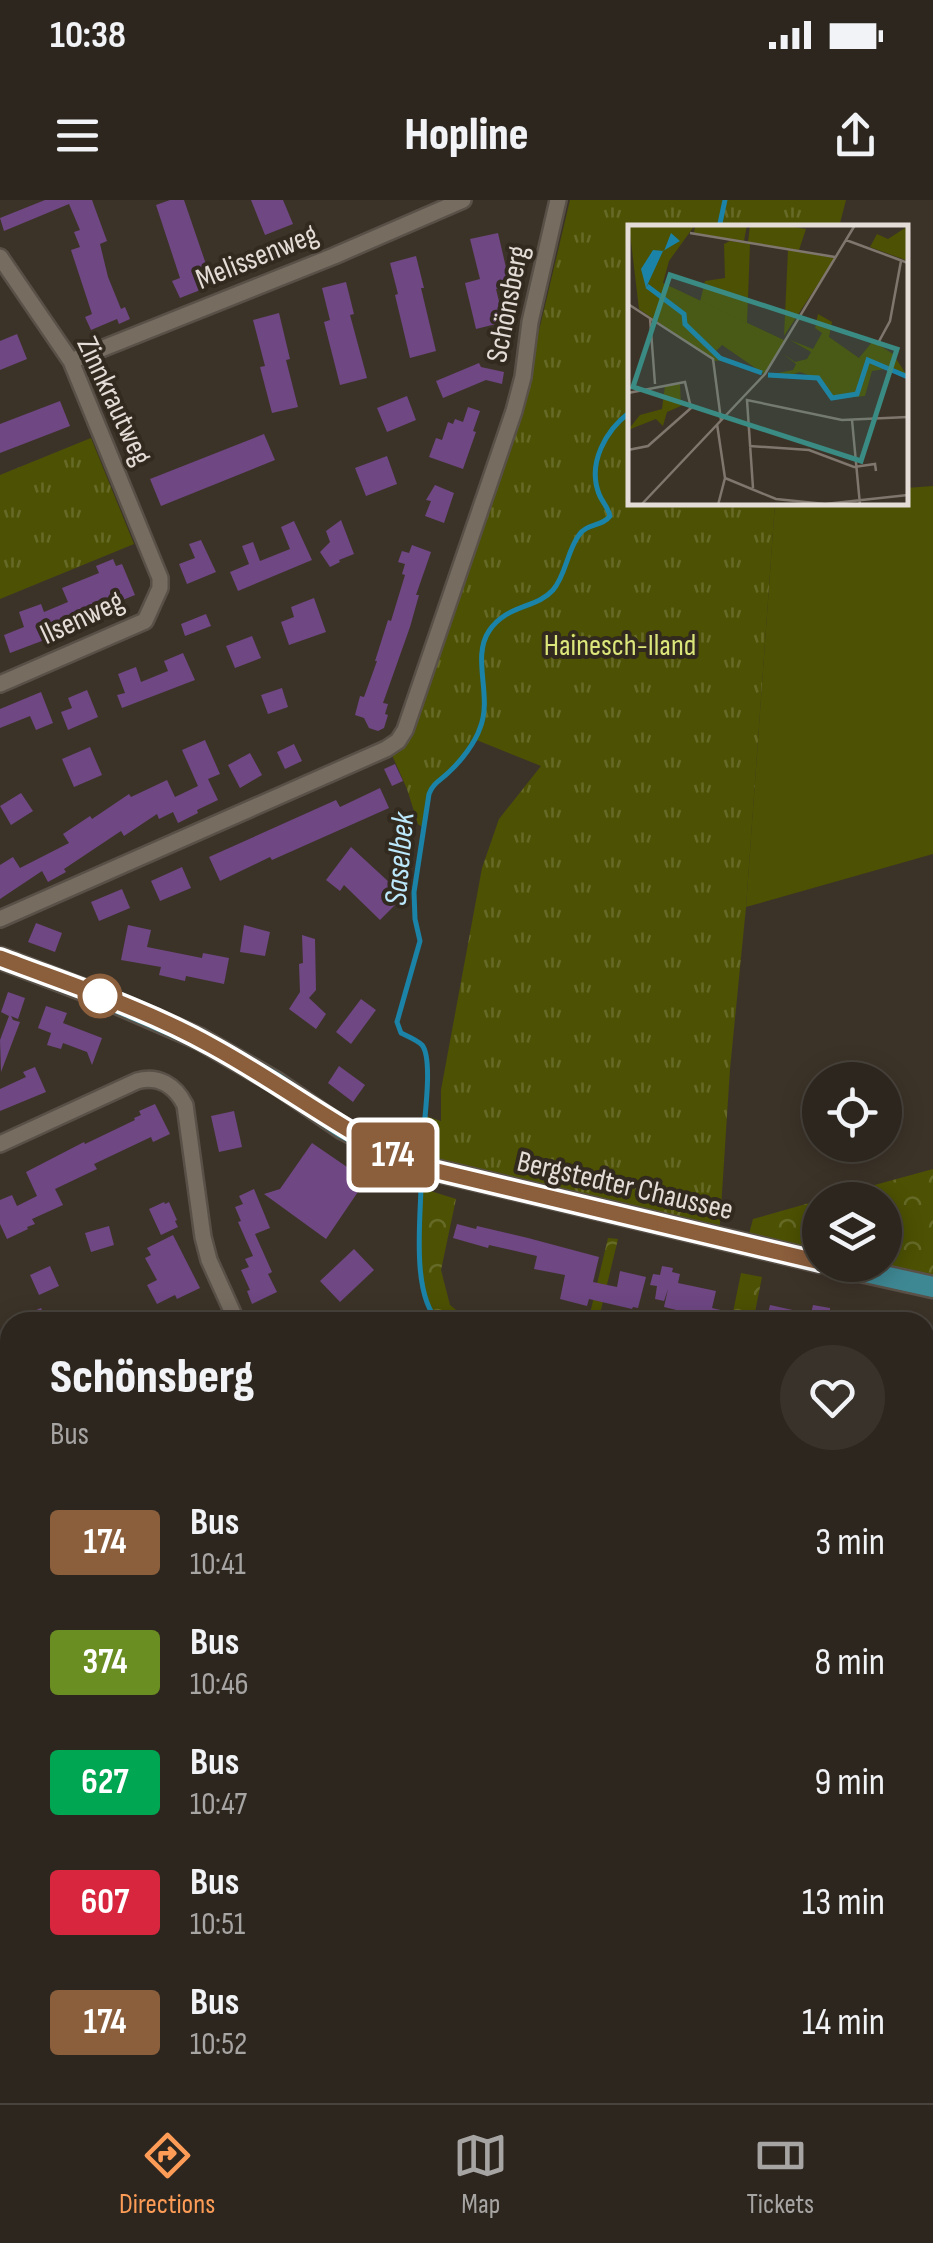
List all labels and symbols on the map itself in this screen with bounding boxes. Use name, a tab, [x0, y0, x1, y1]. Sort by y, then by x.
street label: Melissenweg	[191, 216, 323, 298]
inset map	[628, 225, 908, 505]
street label: Schönsberg	[479, 243, 537, 365]
street label: Zinnkrautweg	[69, 331, 159, 471]
street label: Ilsenweg	[34, 583, 130, 653]
park label: Hainesch-Iland	[544, 628, 696, 664]
water label: Saselbek	[377, 810, 424, 907]
unlabelled marker	[79, 975, 121, 1017]
line badge: 174	[336, 1122, 450, 1188]
street label: Bergstedter Chaussee	[513, 1144, 737, 1228]

